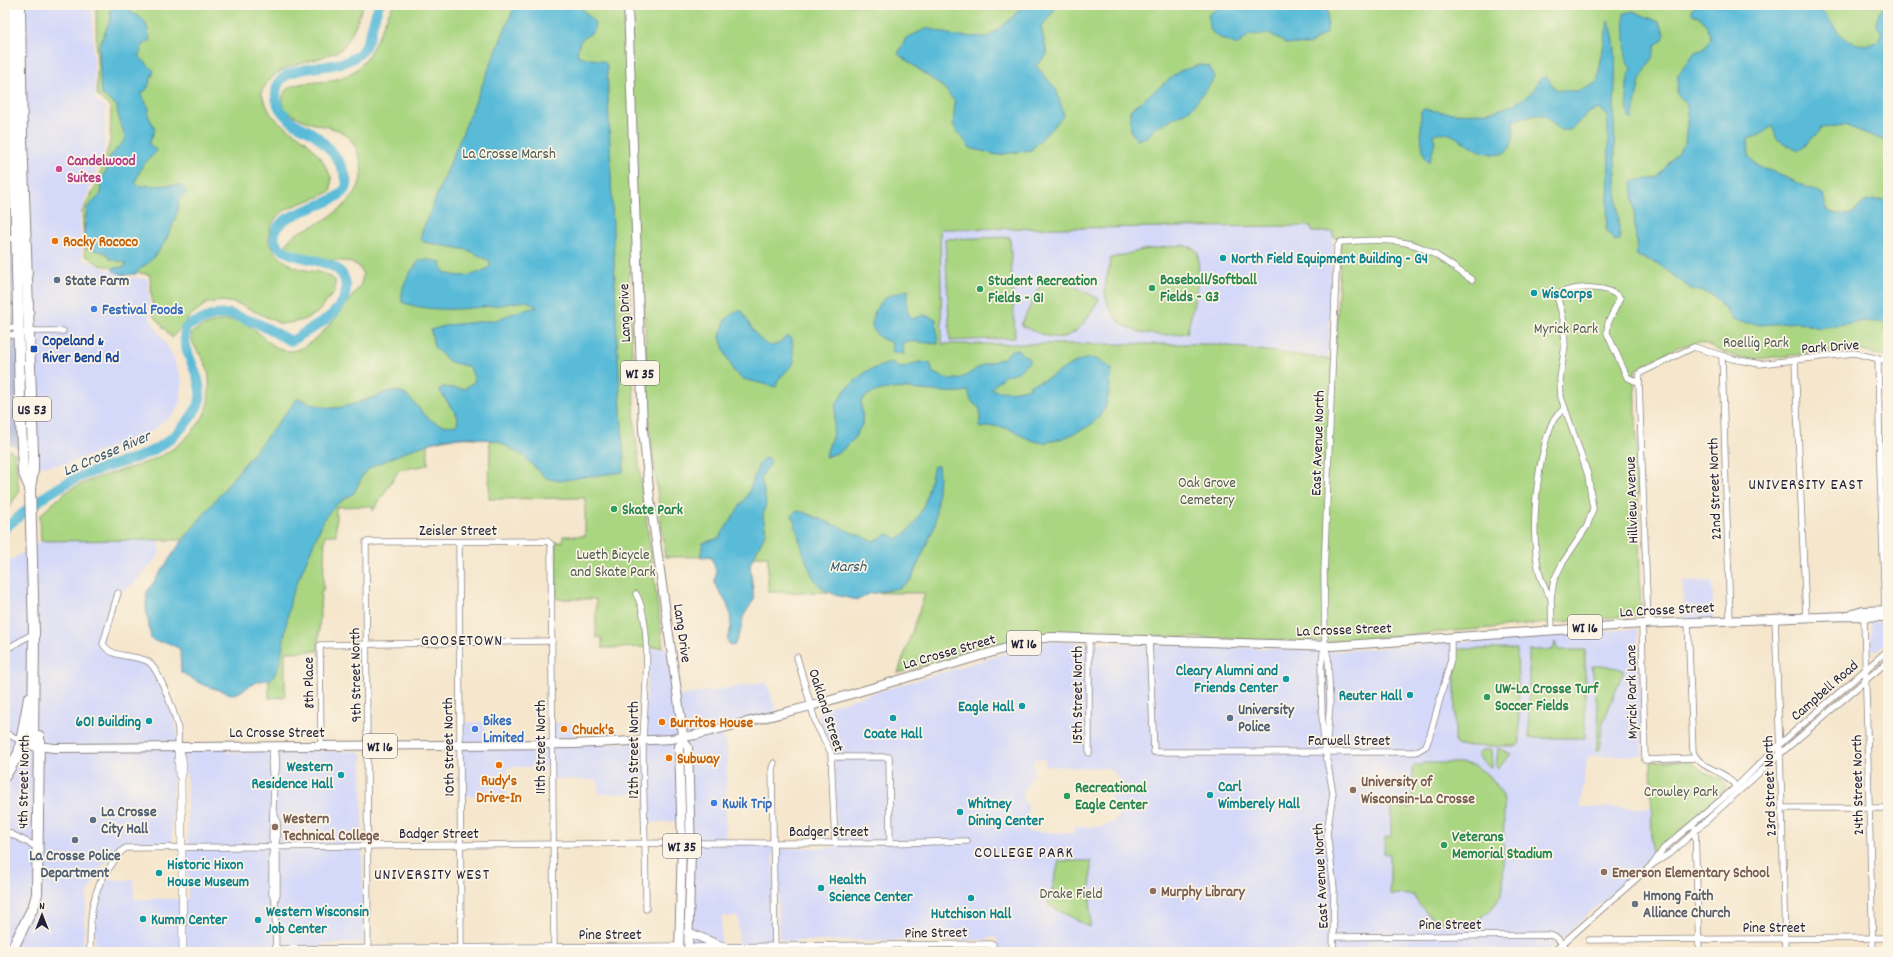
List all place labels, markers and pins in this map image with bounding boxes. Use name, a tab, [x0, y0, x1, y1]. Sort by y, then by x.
place label: Candelwood Suites	[67, 151, 136, 190]
marker: Candelwood Suites	[54, 164, 64, 174]
place label: Rocky Rococo	[63, 232, 138, 254]
marker: Rocky Rococo	[50, 236, 60, 246]
place label: North Field Equipment Building - G4	[1231, 249, 1428, 271]
marker: North Field Equipment Building - G4	[1218, 253, 1228, 263]
place label: Baseball/Softball Fields - G3	[1160, 270, 1257, 309]
place label: State Farm	[65, 271, 129, 293]
place label: Student Recreation Fields - G1	[988, 271, 1097, 310]
marker: State Farm	[52, 275, 62, 285]
marker: Baseball/Softball Fields - G3	[1147, 283, 1157, 293]
marker: Student Recreation Fields - G1	[975, 284, 985, 294]
place label: WisCorps	[1542, 284, 1593, 306]
marker: WisCorps	[1529, 288, 1539, 298]
place label: Festival Foods	[102, 300, 184, 322]
marker: Festival Foods	[89, 304, 99, 314]
place label: Copeland & River Bend Rd	[42, 331, 119, 370]
marker: Copeland & River Bend Rd	[29, 344, 39, 354]
place label: Skate Park	[622, 500, 683, 522]
marker: Skate Park	[609, 504, 619, 514]
place label: Cleary Alumni and Friends Center	[1176, 661, 1278, 700]
marker: Cleary Alumni and Friends Center	[1281, 674, 1291, 684]
place label: UW-La Crosse Turf Soccer Fields	[1495, 679, 1599, 718]
place label: Reuter Hall	[1339, 686, 1402, 708]
marker: Reuter Hall	[1405, 690, 1415, 700]
marker: UW-La Crosse Turf Soccer Fields	[1482, 692, 1492, 702]
place label: Eagle Hall	[958, 697, 1014, 719]
place label: University Police	[1238, 700, 1295, 739]
marker: Eagle Hall	[1017, 701, 1027, 711]
place label: Bikes Limited	[483, 711, 524, 750]
place label: 601 Building	[76, 712, 141, 734]
place label: Burritos House	[670, 713, 754, 735]
marker: Coate Hall	[888, 713, 898, 723]
marker: University Police	[1225, 713, 1235, 723]
marker: 601 Building	[144, 716, 154, 726]
marker: Burritos House	[657, 717, 667, 727]
place label: Chuck's	[572, 720, 614, 742]
marker: Bikes Limited	[470, 724, 480, 734]
marker: Chuck's	[559, 724, 569, 734]
place label: Coate Hall	[864, 724, 923, 746]
place label: Subway	[677, 749, 720, 771]
marker: Subway	[664, 753, 674, 763]
place label: Western Residence Hall	[252, 757, 333, 796]
marker: Rudy's Drive-In	[494, 760, 504, 770]
marker: Western Residence Hall	[336, 770, 346, 780]
place label: Rudy's Drive-In	[476, 771, 522, 810]
place label: University of Wisconsin-La Crosse	[1361, 772, 1475, 811]
place label: Carl Wimberely Hall	[1218, 777, 1300, 816]
place label: Recreational Eagle Center	[1075, 778, 1148, 817]
marker: University of Wisconsin-La Crosse	[1348, 785, 1358, 795]
marker: Carl Wimberely Hall	[1205, 790, 1215, 800]
marker: Recreational Eagle Center	[1062, 791, 1072, 801]
place label: Kwik Trip	[722, 794, 772, 816]
place label: Whitney Dining Center	[968, 794, 1044, 833]
marker: Kwik Trip	[709, 798, 719, 808]
place label: La Crosse City Hall	[101, 802, 157, 841]
marker: Whitney Dining Center	[955, 807, 965, 817]
place label: Western Technical College	[283, 809, 380, 848]
marker: La Crosse City Hall	[88, 815, 98, 825]
marker: Western Technical College	[270, 822, 280, 832]
place label: Veterans Memorial Stadium	[1452, 827, 1552, 866]
marker: La Crosse Police Department	[70, 835, 80, 845]
marker: Veterans Memorial Stadium	[1439, 840, 1449, 850]
place label: La Crosse Police Department	[29, 846, 121, 885]
place label: Historic Hixon House Museum	[167, 855, 249, 894]
place label: Emerson Elementary School	[1612, 863, 1770, 885]
marker: Emerson Elementary School	[1599, 867, 1609, 877]
marker: Historic Hixon House Museum	[154, 868, 164, 878]
place label: Health Science Center	[829, 870, 913, 909]
place label: Murphy Library	[1161, 882, 1246, 904]
marker: Health Science Center	[816, 883, 826, 893]
marker: Murphy Library	[1148, 886, 1158, 896]
place label: Hmong Faith Alliance Church	[1643, 886, 1730, 925]
marker: Hutchison Hall	[966, 893, 976, 903]
marker: Hmong Faith Alliance Church	[1630, 899, 1640, 909]
place label: Western Wisconsin Job Center	[266, 902, 369, 941]
place label: Hutchison Hall	[931, 904, 1012, 926]
place label: Kumm Center	[151, 910, 228, 932]
marker: Kumm Center	[138, 914, 148, 924]
marker: Western Wisconsin Job Center	[253, 915, 263, 925]

